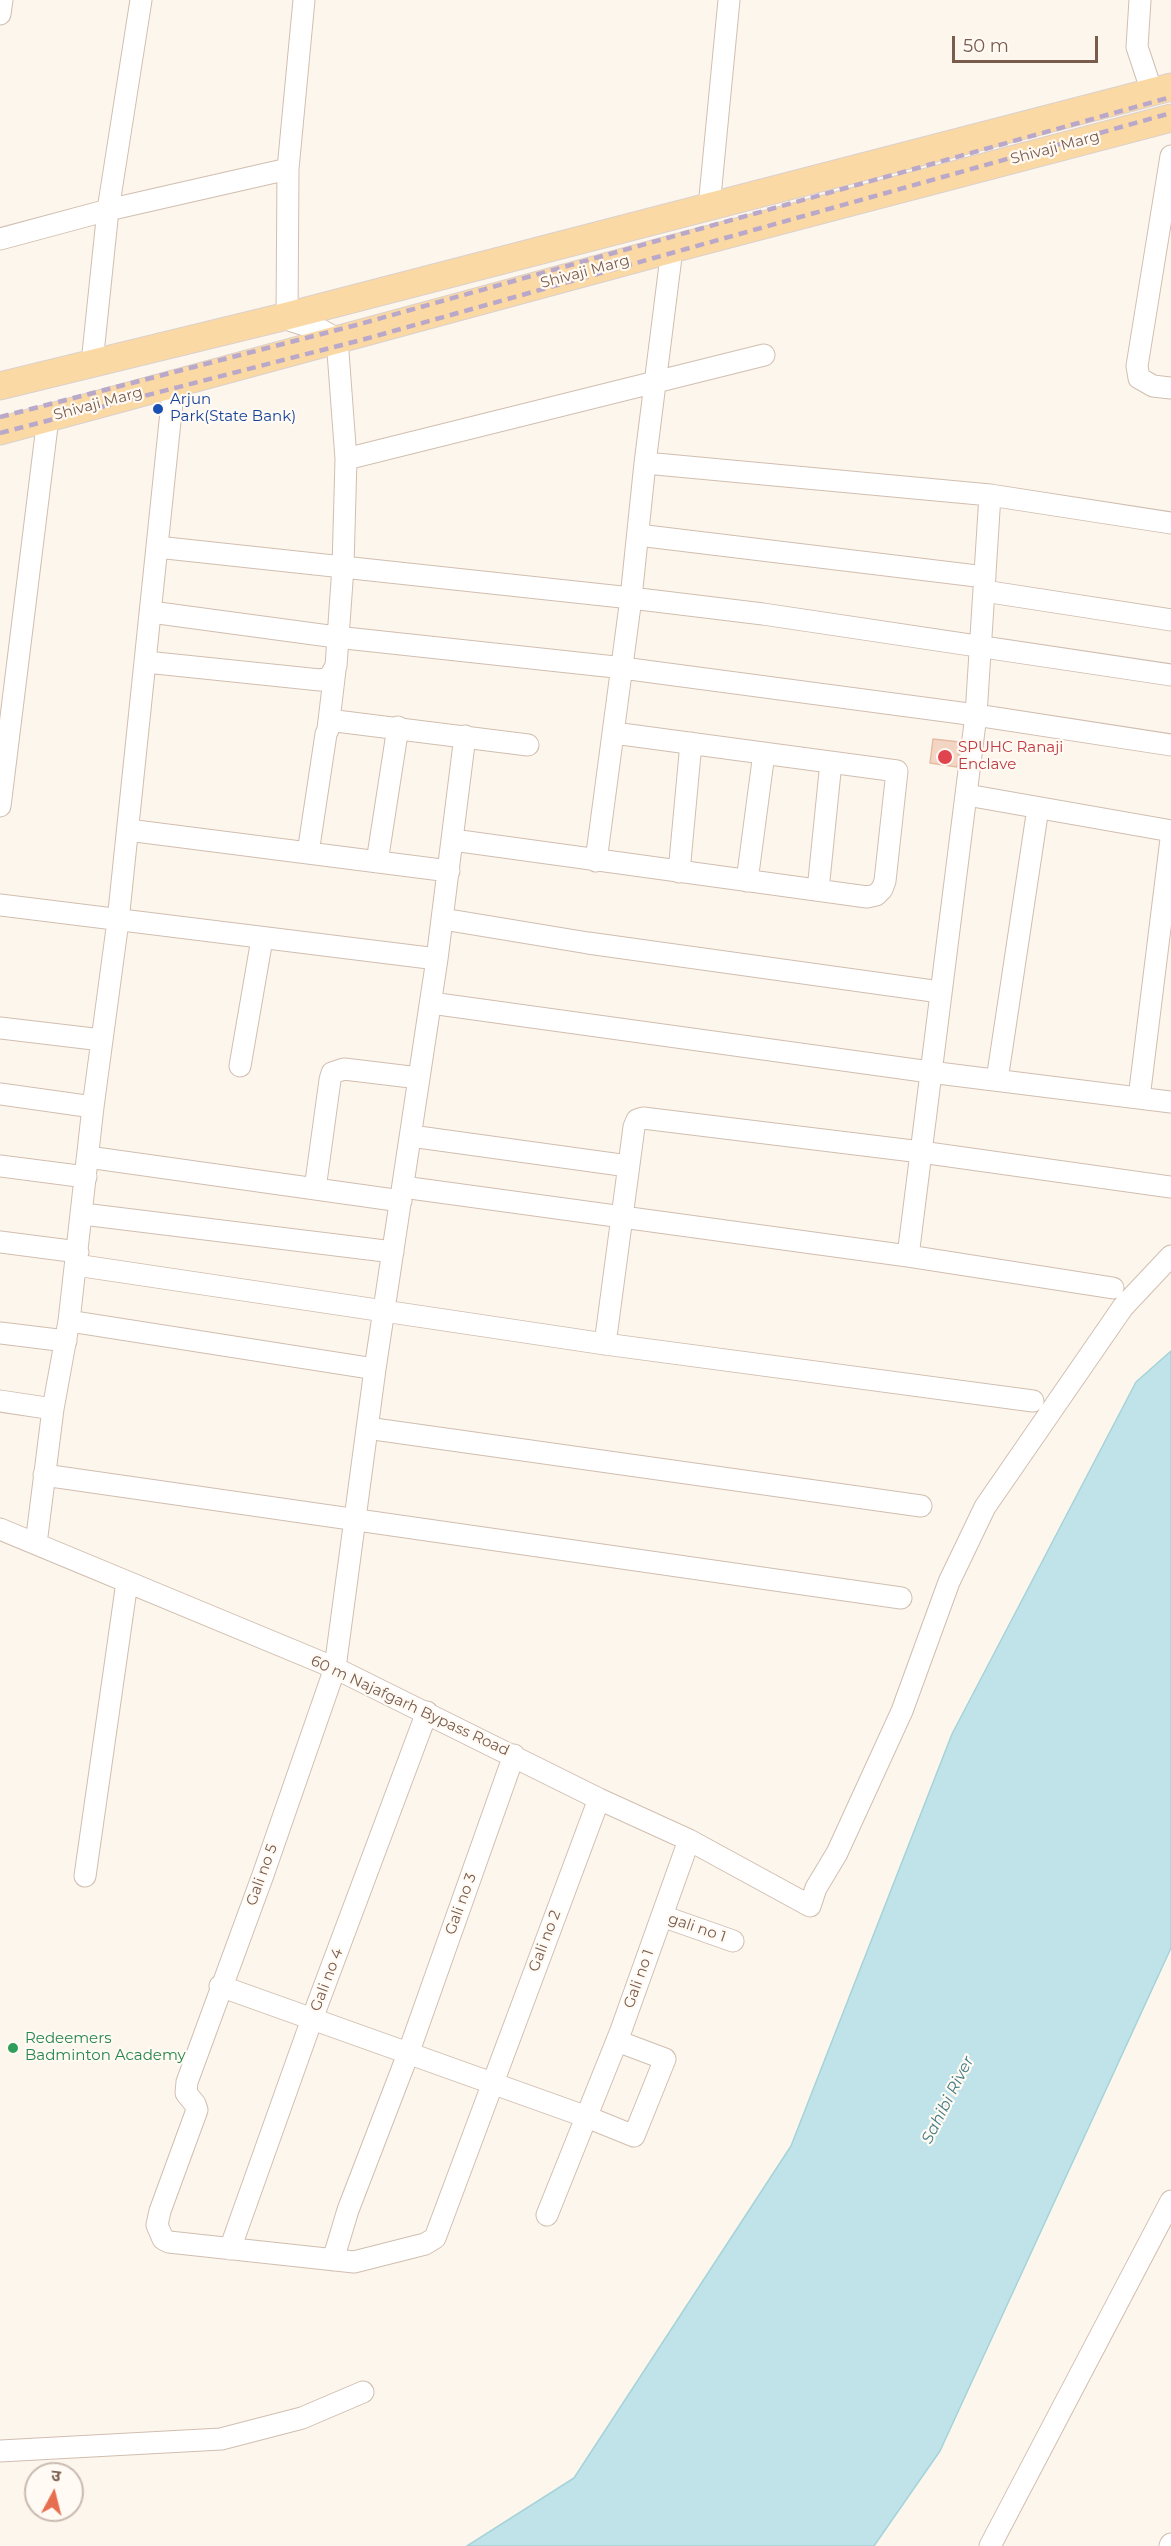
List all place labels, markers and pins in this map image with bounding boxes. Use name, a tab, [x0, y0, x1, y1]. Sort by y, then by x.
place label: Arjun Park(State Bank)	[170, 391, 296, 426]
marker: Arjun Park(State Bank)	[151, 402, 165, 416]
place label: SPUHC Ranaji Enclave	[958, 739, 1063, 774]
marker: SPUHC Ranaji Enclave	[936, 748, 954, 766]
place label: Redeemers Badminton Academy	[25, 2030, 186, 2065]
marker: Redeemers Badminton Academy	[6, 2041, 20, 2055]

